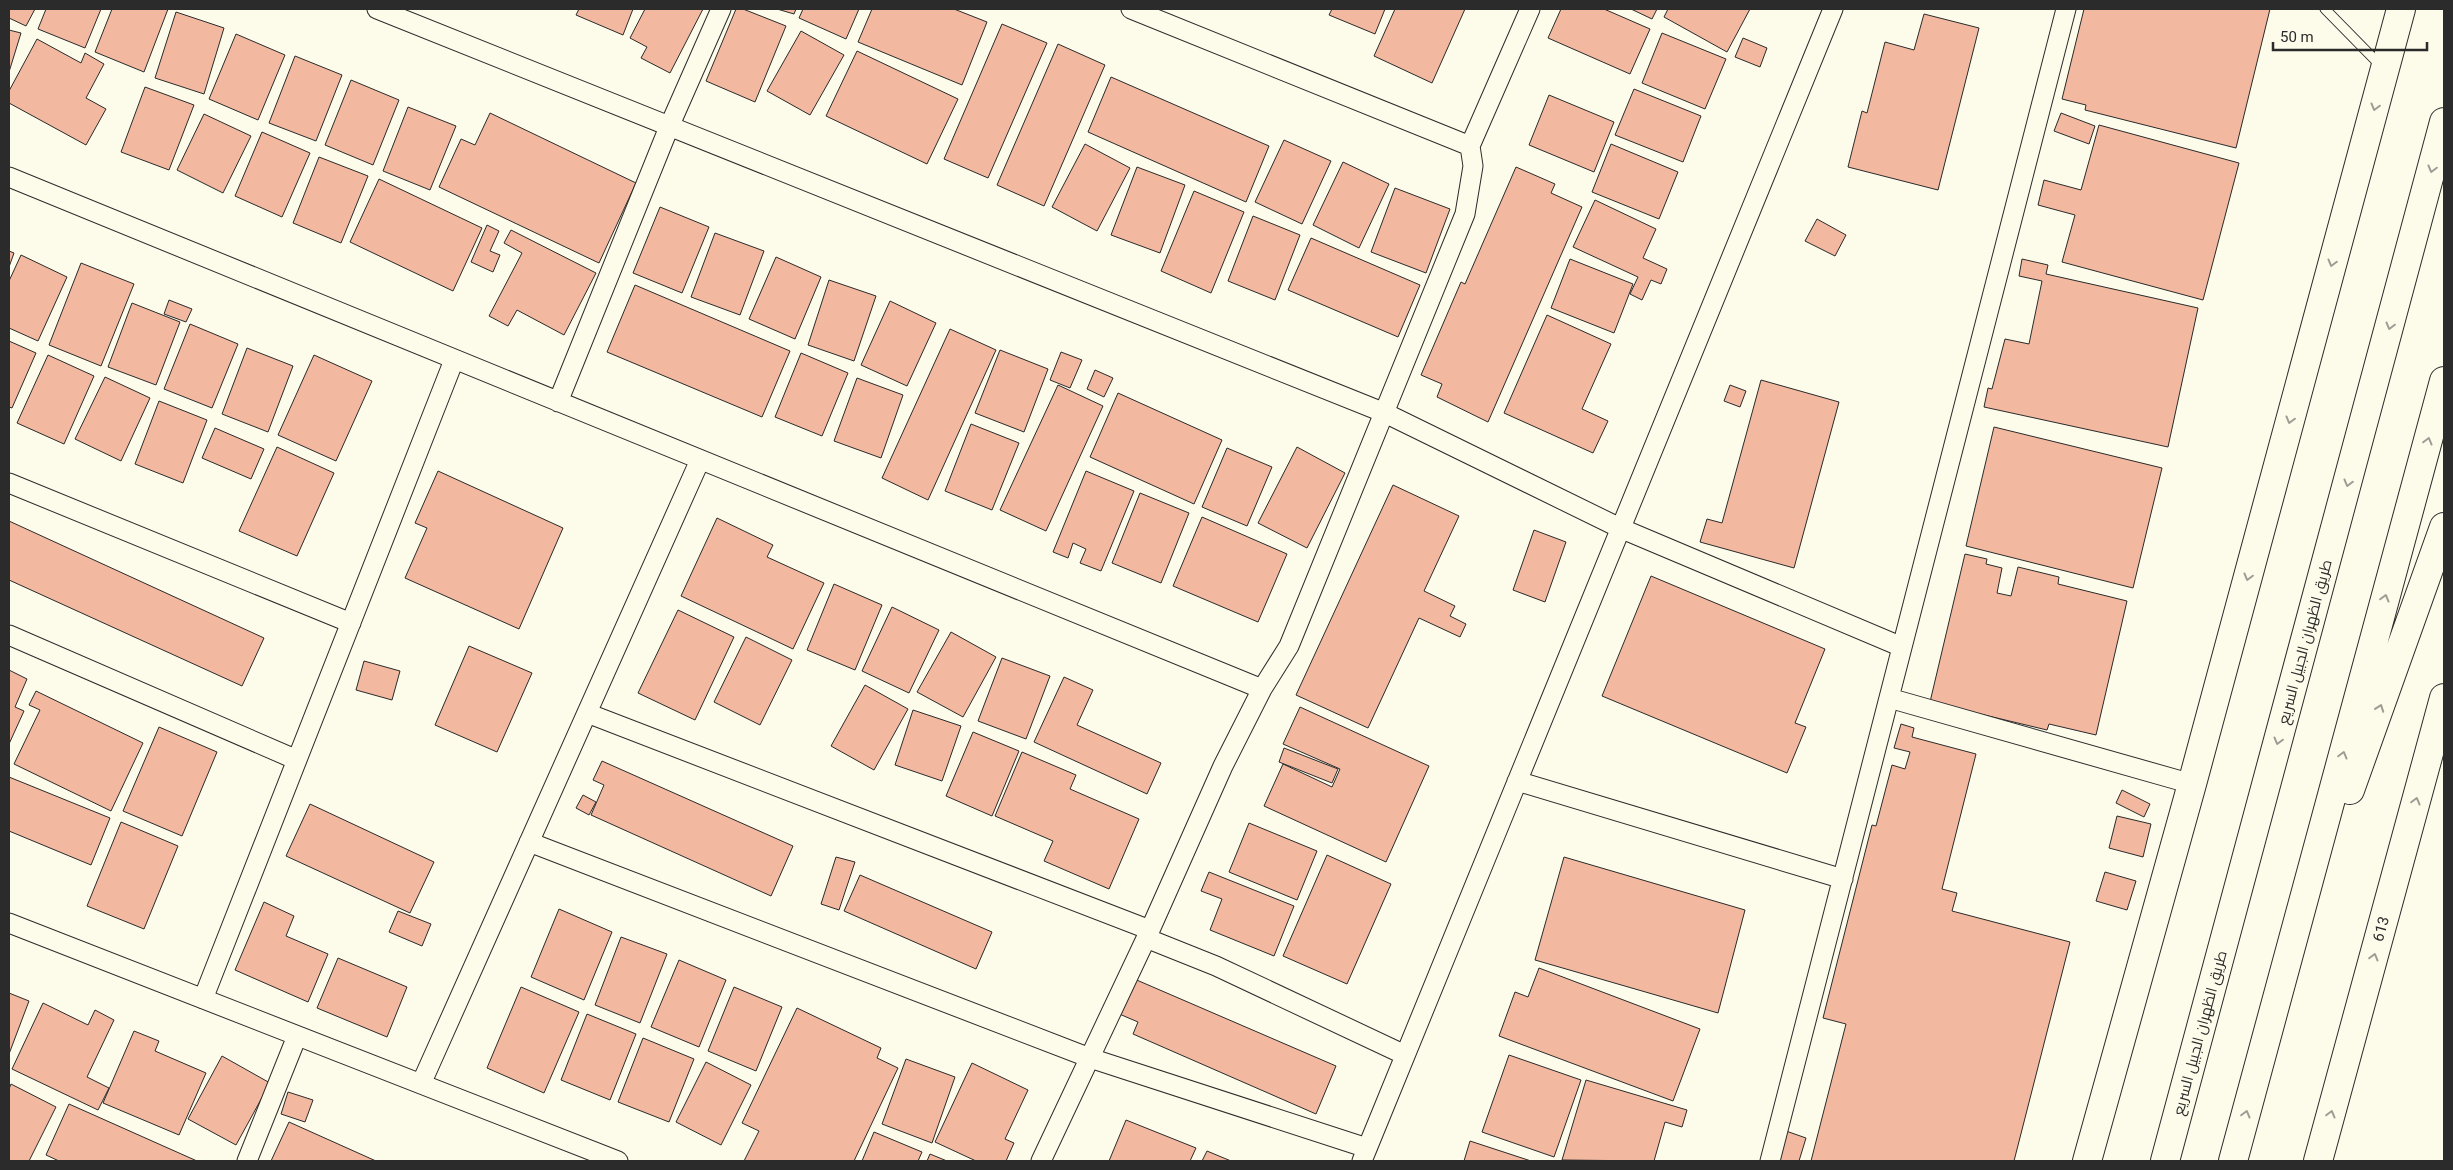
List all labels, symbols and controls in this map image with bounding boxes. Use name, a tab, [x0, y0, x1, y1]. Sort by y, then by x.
scale bar	[2273, 20, 2427, 52]
text: 50 m	[2280, 28, 2314, 46]
one-way arrow	[2370, 102, 2380, 110]
one-way arrow	[2427, 164, 2437, 172]
one-way arrow	[2328, 259, 2338, 267]
one-way arrow	[2385, 321, 2395, 329]
one-way arrow	[2285, 416, 2296, 425]
one-way arrow	[2422, 437, 2433, 445]
one-way arrow	[2343, 478, 2353, 486]
street label: طريق الظهران الجبيل السريع	[2274, 558, 2338, 727]
one-way arrow	[2243, 573, 2254, 582]
one-way arrow	[2380, 594, 2390, 602]
one-way arrow	[2374, 704, 2384, 712]
one-way arrow	[2274, 737, 2284, 745]
one-way arrow	[2337, 750, 2348, 759]
one-way arrow	[2411, 797, 2421, 805]
street label: 613	[2369, 914, 2393, 944]
street label: طريق الظهران الجبيل السريع	[2169, 949, 2233, 1118]
one-way arrow	[2368, 954, 2378, 962]
one-way arrow	[2325, 1110, 2336, 1119]
one-way arrow	[2240, 1111, 2250, 1119]

